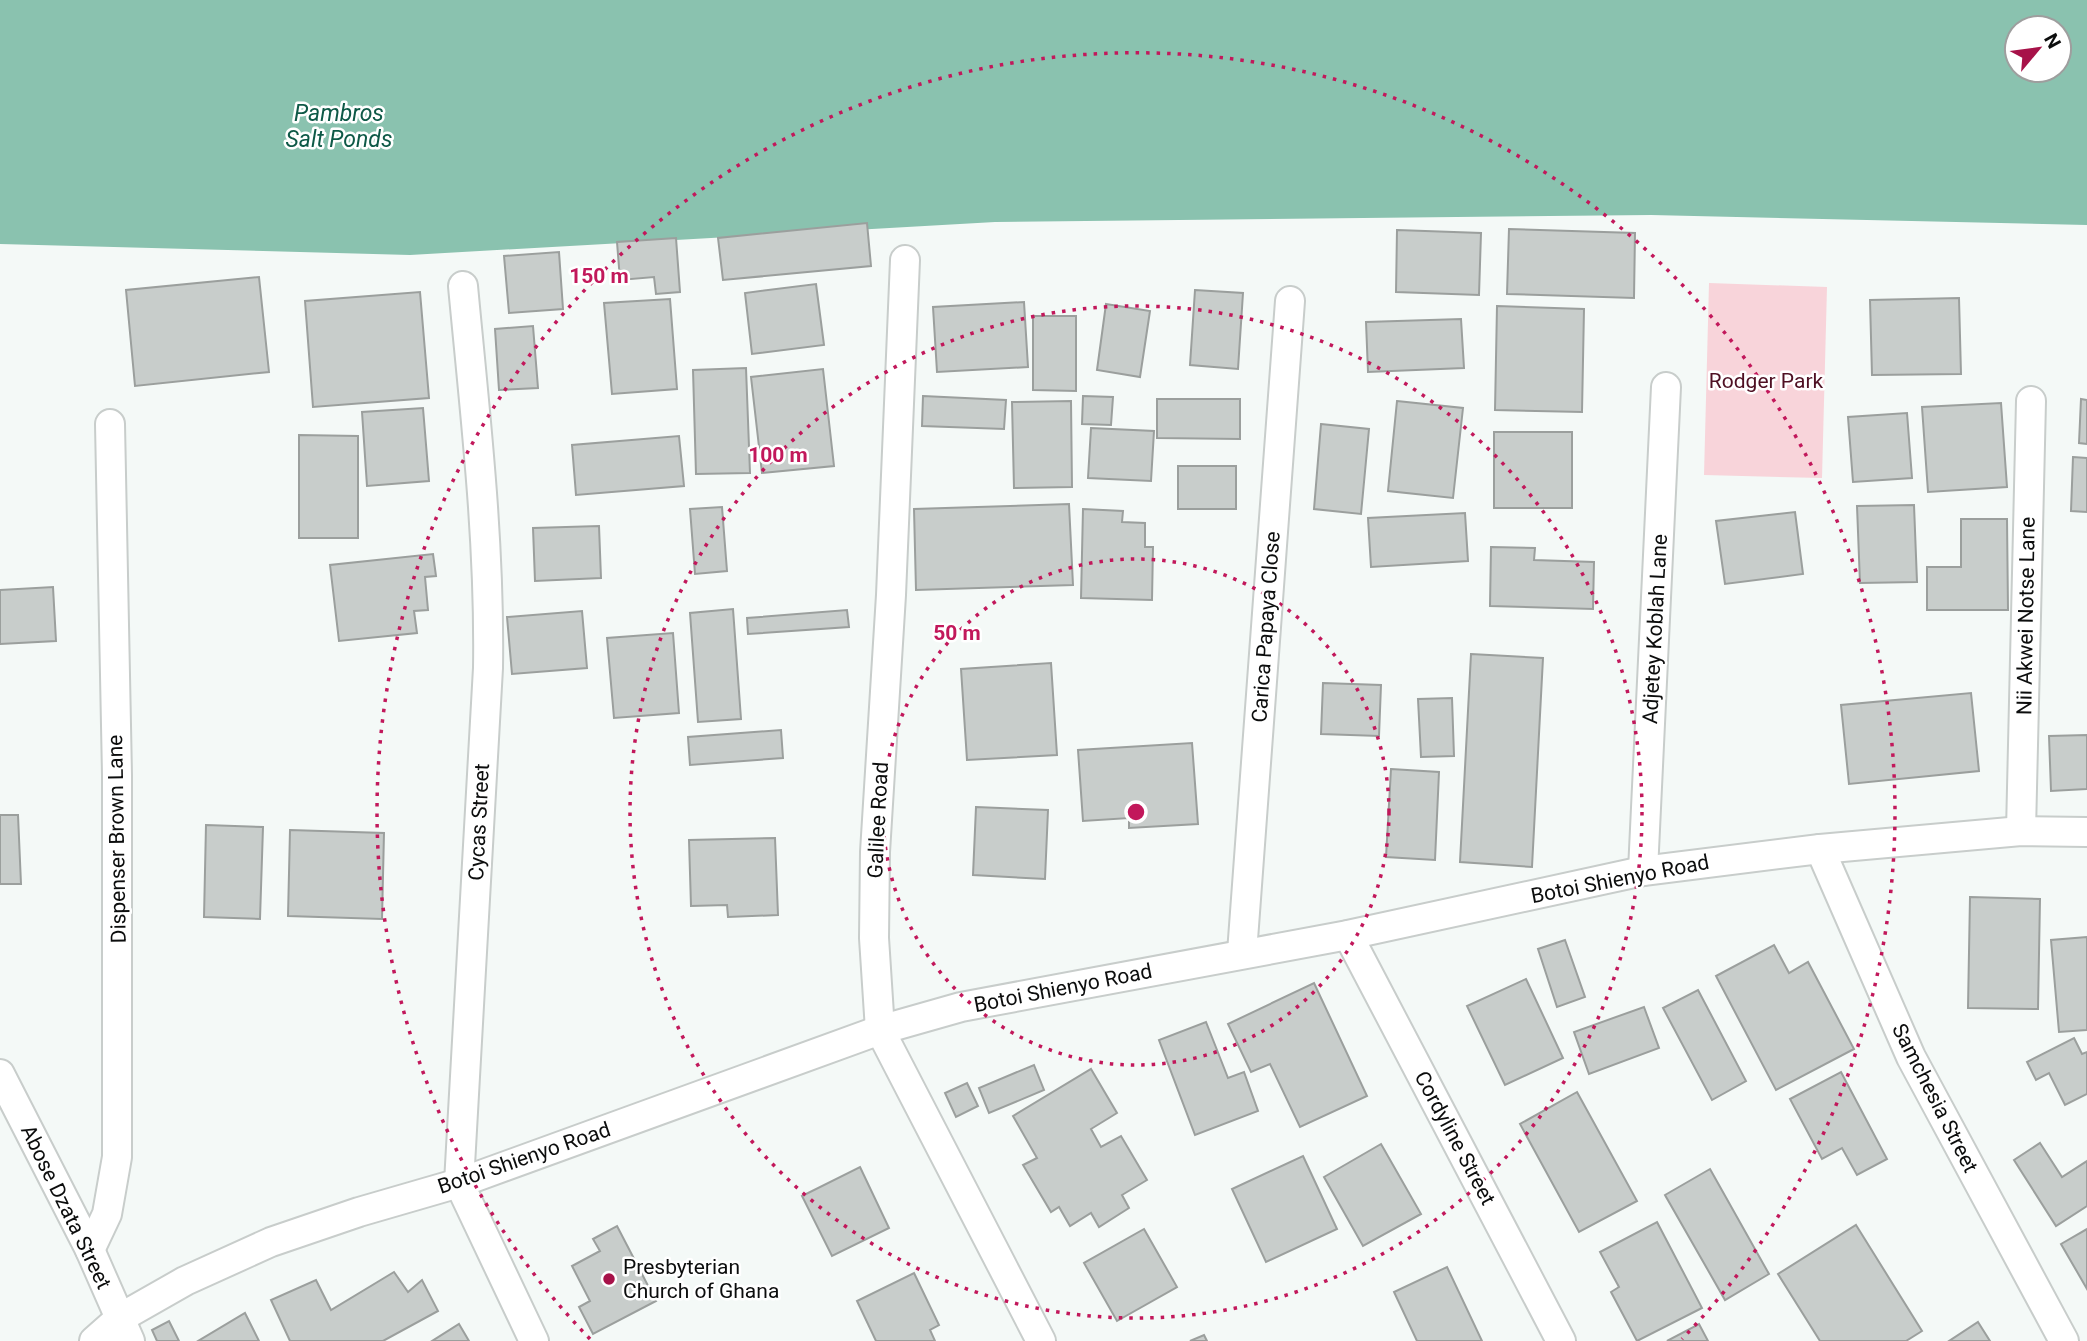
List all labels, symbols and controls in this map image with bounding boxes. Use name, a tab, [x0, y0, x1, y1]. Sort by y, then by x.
north arrow	[2003, 14, 2073, 84]
text: N	[2039, 30, 2066, 52]
water label: Pambros Salt Ponds	[286, 100, 392, 153]
text: 150 m	[569, 264, 629, 288]
park label: Rodger Park	[1709, 369, 1824, 393]
text: 100 m	[748, 443, 808, 467]
street label: Nii Akwei Notse Lane	[2012, 517, 2040, 715]
street label: Carica Papaya Close	[1247, 531, 1285, 723]
street label: Adjetey Koblah Lane	[1638, 533, 1672, 725]
text: 50 m	[933, 621, 981, 645]
street label: Dispenser Brown Lane	[103, 735, 131, 943]
street label: Galilee Road	[863, 761, 893, 879]
street label: Cycas Street	[464, 763, 494, 881]
centre of rings	[1124, 800, 1148, 824]
street label: Botoi Shienyo Road	[1529, 850, 1711, 908]
street label: Botoi Shienyo Road	[972, 959, 1154, 1017]
street label: Samchesia Street	[1887, 1019, 1983, 1177]
street label: Cordyline Street	[1410, 1067, 1500, 1209]
street label: Botoi Shienyo Road	[435, 1117, 613, 1199]
street label: Abose Dzata Street	[16, 1121, 116, 1293]
place label: Presbyterian Church of Ghana	[623, 1255, 779, 1303]
marker: Presbyterian Church of Ghana	[601, 1271, 617, 1287]

